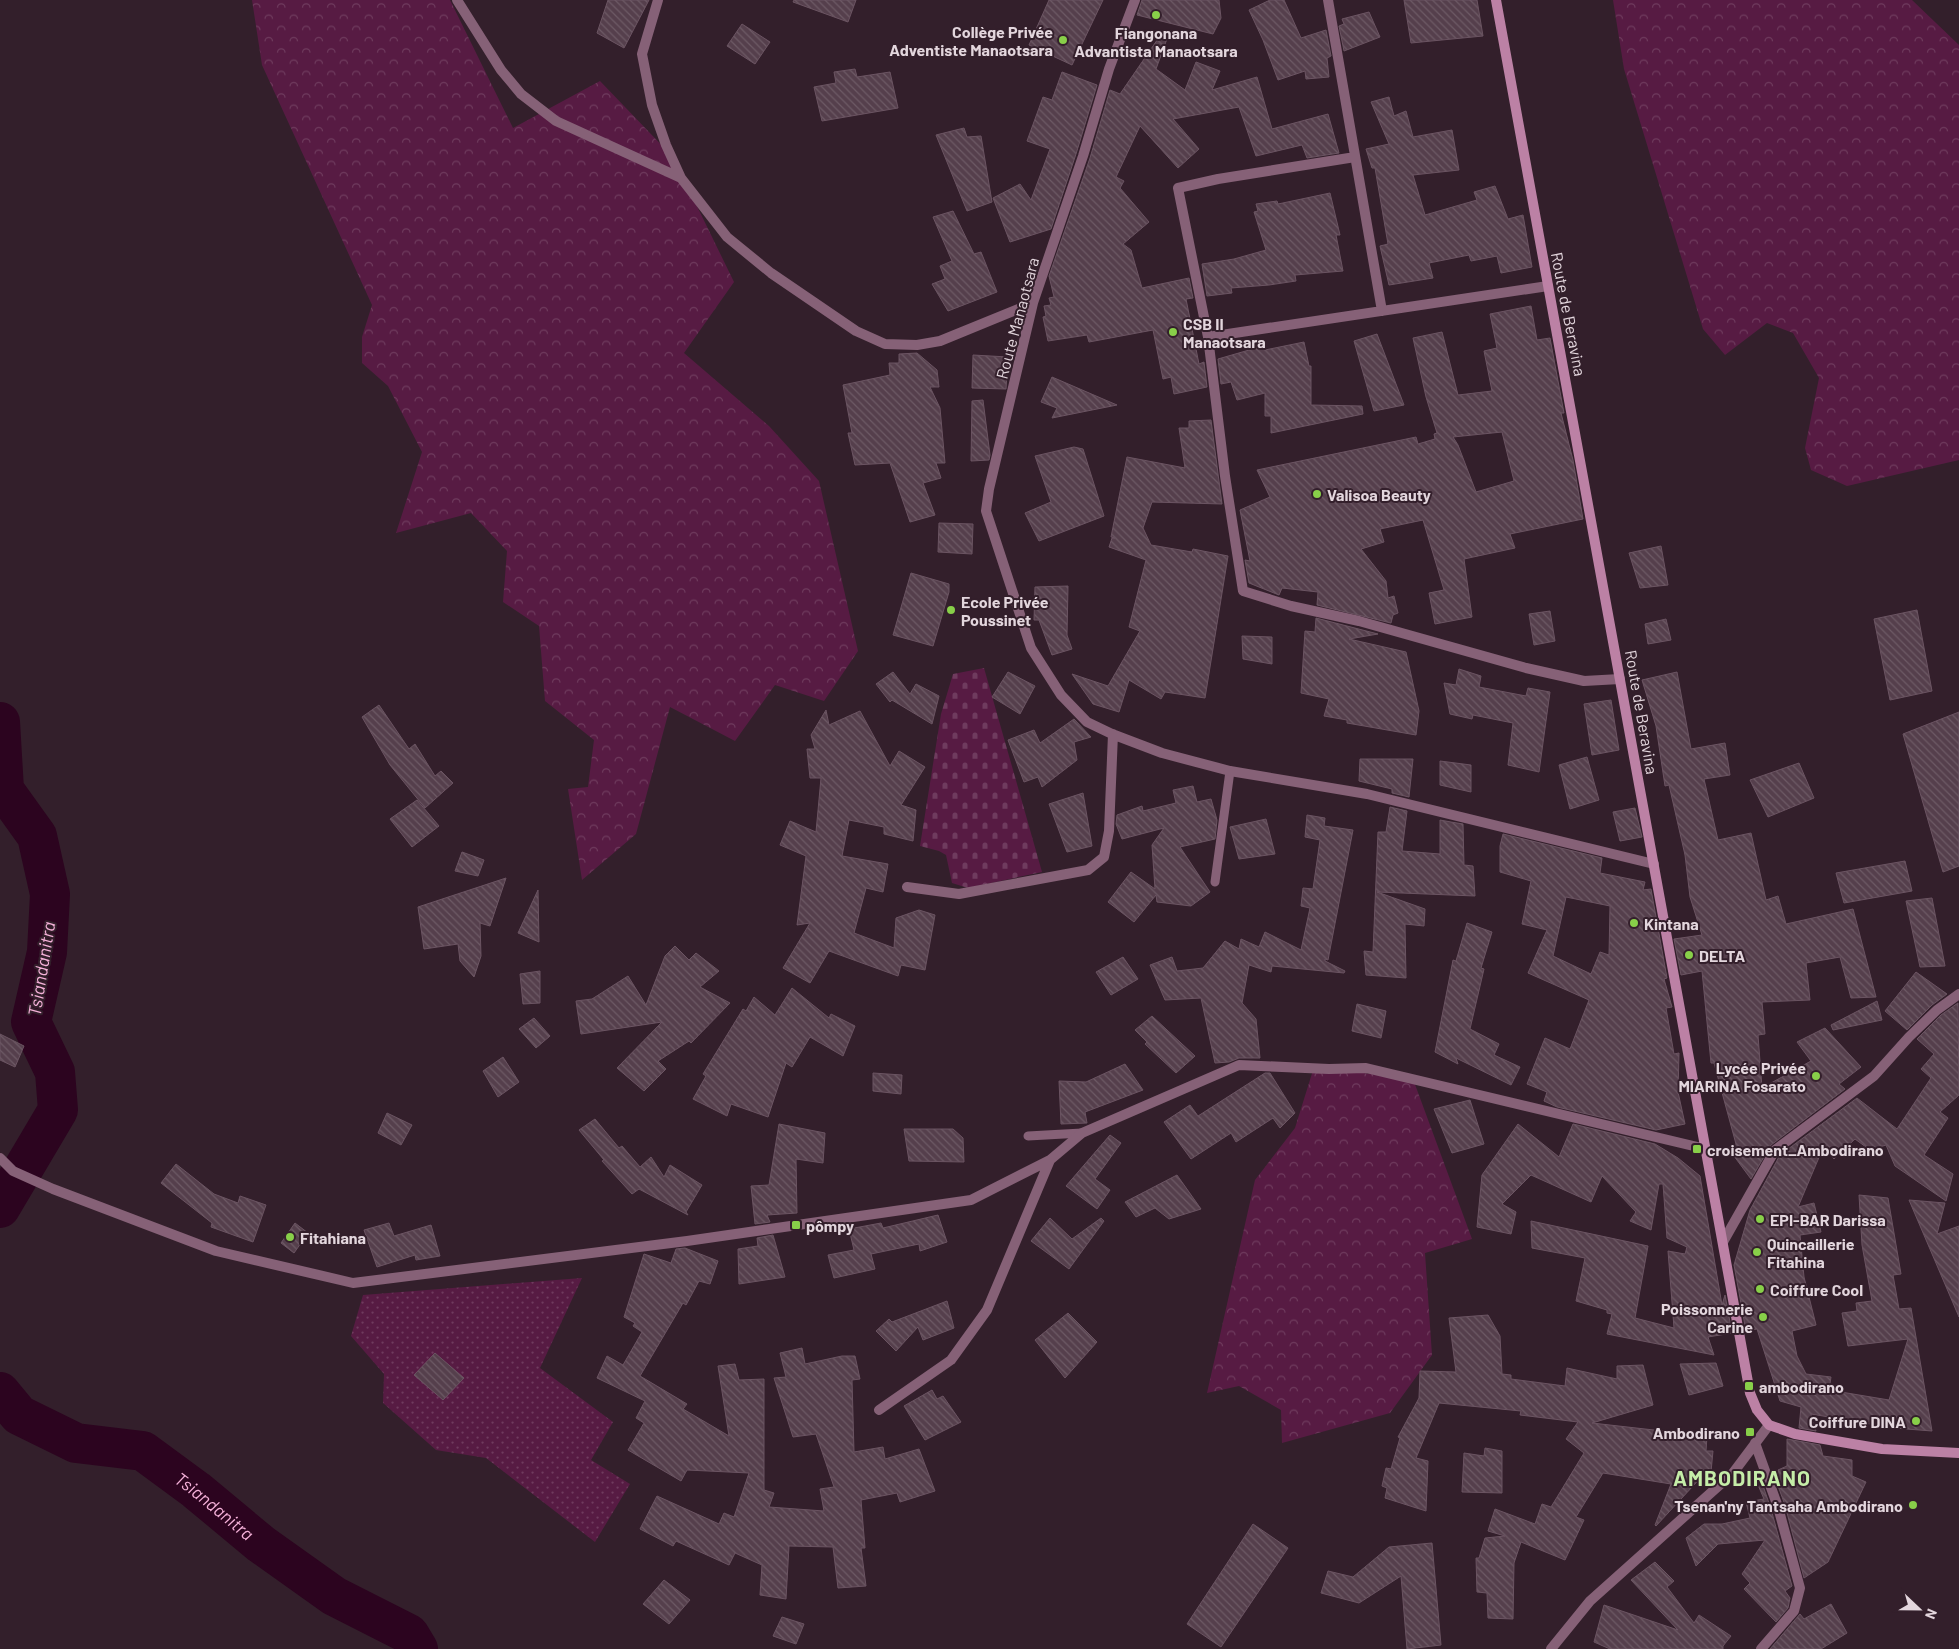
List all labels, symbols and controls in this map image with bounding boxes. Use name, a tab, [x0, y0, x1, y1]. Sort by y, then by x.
marker: Fiangonana Advantista Manaotsara	[1150, 9, 1162, 21]
place label: Collège Privée Adventiste Manaotsara	[889, 22, 1053, 59]
place label: Fiangonana Advantista Manaotsara	[1074, 23, 1238, 60]
marker: Collège Privée Adventiste Manaotsara	[1057, 34, 1069, 46]
street label: Route de Beravina	[1548, 250, 1590, 378]
street label: Route Manaotsara	[992, 255, 1042, 381]
place label: CSB II Manaotsara	[1183, 314, 1266, 351]
marker: CSB II Manaotsara	[1167, 326, 1179, 338]
place label: Valisoa Beauty	[1327, 485, 1431, 504]
marker: Valisoa Beauty	[1311, 488, 1323, 500]
place label: Ecole Privée Poussinet	[961, 592, 1049, 629]
marker: Ecole Privée Poussinet	[945, 604, 957, 616]
street label: Route de Beravina	[1622, 648, 1662, 776]
place label: Kintana	[1644, 914, 1699, 933]
marker: Kintana	[1628, 917, 1640, 929]
water label: Tsiandanitra	[23, 920, 59, 1018]
place label: DELTA	[1699, 946, 1745, 965]
marker: DELTA	[1683, 949, 1695, 961]
place label: Lycée Privée MIARINA Fosarato	[1678, 1058, 1806, 1095]
marker: Lycée Privée MIARINA Fosarato	[1810, 1070, 1822, 1082]
place label: croisement_Ambodirano	[1707, 1140, 1884, 1159]
marker: croisement_Ambodirano	[1691, 1143, 1703, 1155]
place label: EPI-BAR Darissa	[1770, 1210, 1886, 1229]
marker: EPI-BAR Darissa	[1754, 1213, 1766, 1225]
place label: pômpy	[806, 1216, 854, 1235]
marker: pômpy	[790, 1219, 802, 1231]
place label: Fitahiana	[300, 1228, 366, 1247]
marker: Fitahiana	[284, 1231, 296, 1243]
place label: Quincaillerie Fitahina	[1767, 1234, 1855, 1271]
marker: Quincaillerie Fitahina	[1751, 1246, 1763, 1258]
place label: Coiffure Cool	[1770, 1280, 1863, 1299]
marker: Coiffure Cool	[1754, 1283, 1766, 1295]
place label: Poissonnerie Carine	[1661, 1299, 1753, 1336]
marker: Poissonnerie Carine	[1757, 1311, 1769, 1323]
place label: ambodirano	[1759, 1377, 1844, 1396]
marker: ambodirano	[1743, 1380, 1755, 1392]
place label: Coiffure DINA	[1809, 1412, 1906, 1431]
marker: Coiffure DINA	[1910, 1415, 1922, 1427]
place label: Ambodirano	[1653, 1423, 1740, 1442]
marker: Ambodirano	[1744, 1426, 1756, 1438]
district label: AMBODIRANO	[1673, 1465, 1811, 1490]
water label: Tsiandanitra	[171, 1467, 259, 1545]
place label: Tsenan'ny Tantsaha Ambodirano	[1674, 1496, 1903, 1515]
marker: Tsenan'ny Tantsaha Ambodirano	[1907, 1499, 1919, 1511]
north arrow	[1894, 1584, 1944, 1634]
text: N	[1922, 1607, 1941, 1622]

